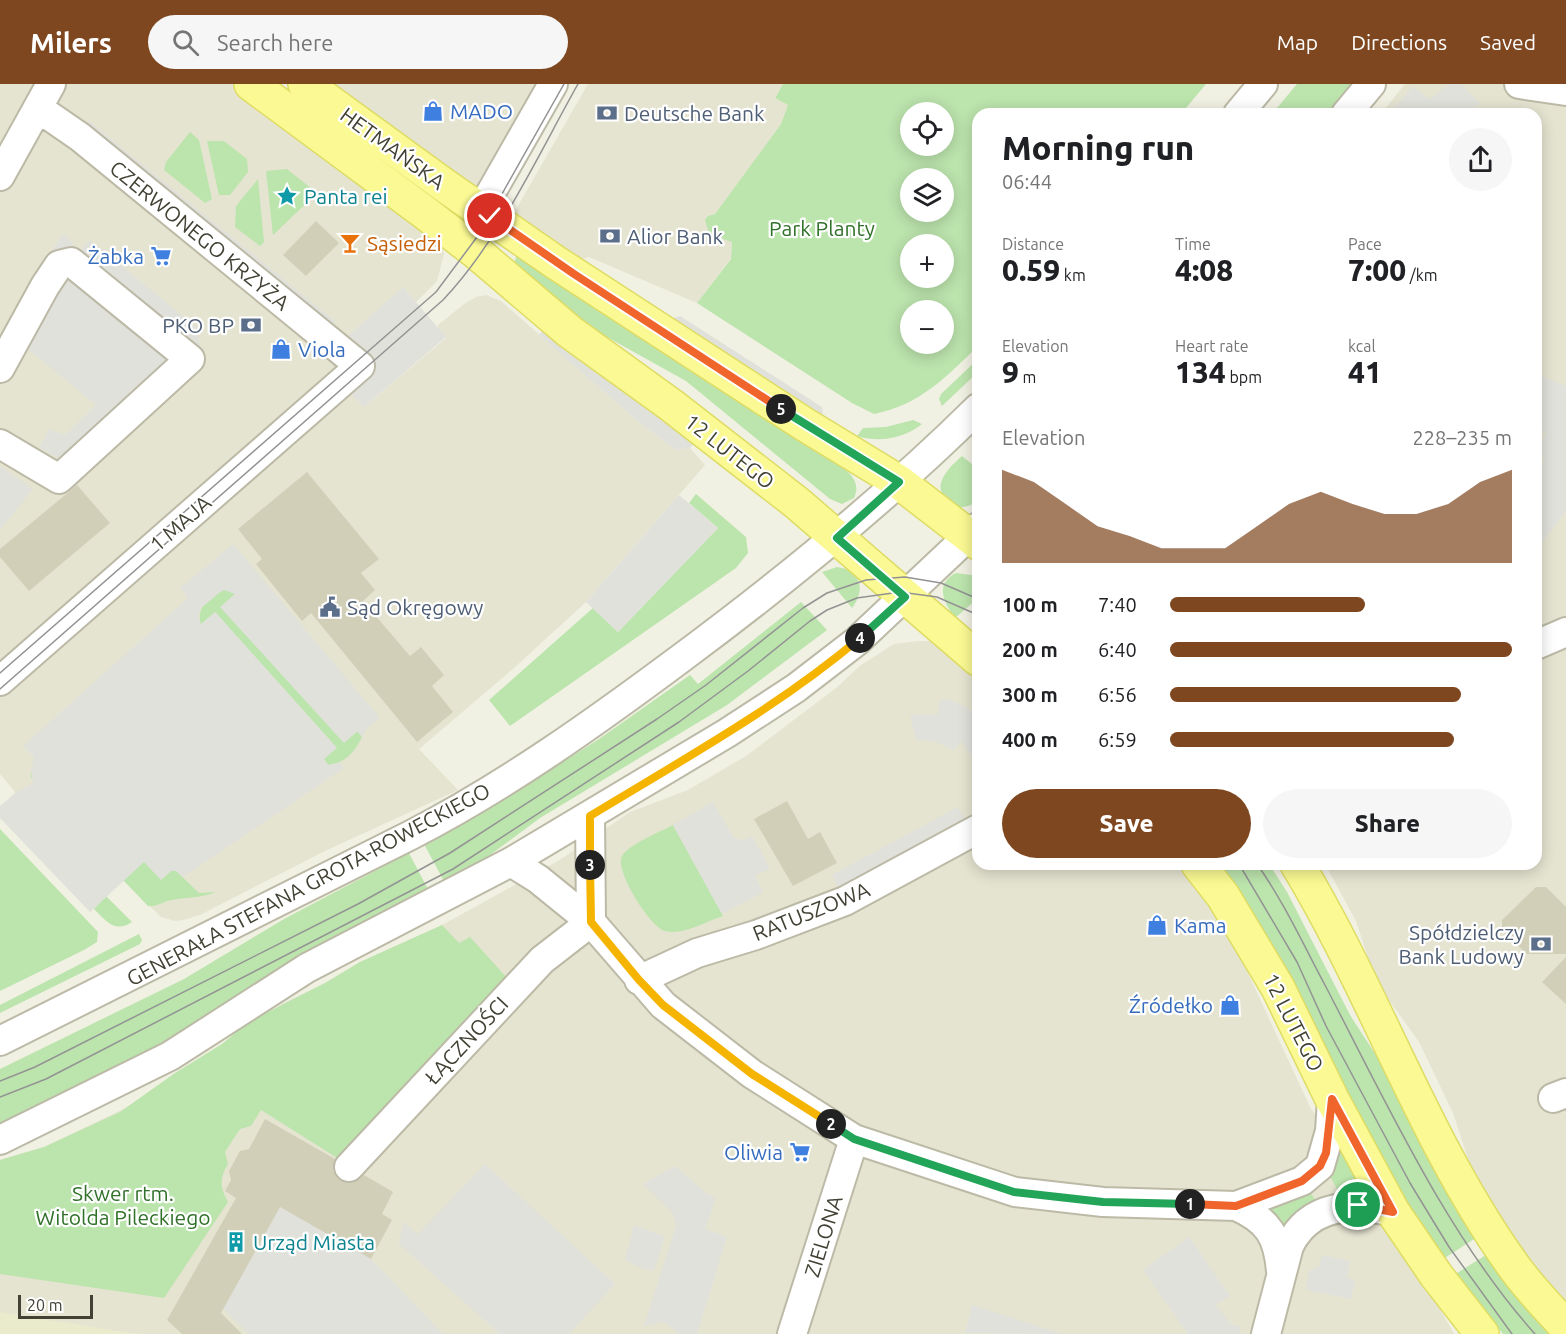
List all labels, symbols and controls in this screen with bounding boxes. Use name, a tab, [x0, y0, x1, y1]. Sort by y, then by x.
search box	[148, 15, 568, 69]
icon: search	[169, 26, 202, 59]
text: Milers	[30, 27, 112, 58]
text: Search here	[217, 30, 333, 55]
text: Map	[1277, 30, 1318, 54]
text: Directions	[1351, 30, 1447, 54]
text: Saved	[1480, 30, 1536, 54]
shop icon: MADO	[421, 99, 445, 123]
place label: MADO	[450, 99, 513, 123]
bank icon: Deutsche Bank	[595, 101, 619, 125]
place label: Deutsche Bank	[624, 101, 765, 125]
street label: HETMAŃSKA	[336, 102, 450, 194]
map controls	[900, 102, 954, 354]
button: locate	[900, 102, 954, 156]
button: share	[1449, 128, 1512, 191]
text: Morning run	[1002, 129, 1194, 166]
street label: CZERWONEGO KRZYŻA	[106, 155, 295, 315]
button: layers	[900, 168, 954, 222]
text: 06:44	[1002, 170, 1052, 193]
place icon: Panta rei	[275, 184, 299, 208]
place label: Panta rei	[304, 184, 388, 208]
pin	[464, 190, 515, 241]
icon: check	[473, 199, 506, 232]
park label: Park Planty	[769, 216, 875, 240]
bank icon: Alior Bank	[598, 224, 622, 248]
place label: Alior Bank	[627, 224, 723, 248]
bar icon: Sąsiedzi	[338, 231, 362, 255]
place label: Sąsiedzi	[367, 231, 442, 255]
button: +	[900, 234, 954, 288]
text: Distance	[1002, 235, 1064, 253]
text: Time	[1175, 235, 1211, 253]
text: Pace	[1348, 235, 1382, 253]
place label: Żabka	[88, 244, 144, 268]
supermarket icon: Żabka	[149, 244, 173, 268]
text: 0.59	[1002, 253, 1060, 287]
text: 4:08	[1175, 253, 1233, 287]
text: 7:00	[1348, 253, 1406, 287]
text: km	[1060, 266, 1086, 284]
text: /km	[1406, 266, 1438, 284]
button: −	[900, 300, 954, 354]
place label: PKO BP	[162, 313, 234, 337]
bank icon: PKO BP	[239, 313, 263, 337]
shop icon: Viola	[269, 337, 293, 361]
place label: Viola	[298, 337, 346, 361]
text: Elevation	[1002, 337, 1069, 355]
text: Heart rate	[1175, 337, 1249, 355]
text: kcal	[1348, 337, 1376, 355]
text: 9	[1002, 355, 1019, 389]
text: 134	[1175, 355, 1226, 389]
text: 41	[1348, 355, 1382, 389]
text: m	[1019, 368, 1036, 386]
text: bpm	[1226, 368, 1262, 386]
pin: 5	[766, 394, 796, 424]
text: 5	[776, 400, 786, 418]
street label: 12 LUTEGO	[681, 409, 779, 493]
text: Elevation	[1002, 426, 1085, 449]
text: 228–235 m	[1413, 426, 1512, 449]
street label: 1 MAJA	[145, 490, 216, 556]
text: 100 m	[1002, 593, 1058, 616]
text: 7:40	[1098, 593, 1137, 616]
public building icon: Sąd Okręgowy	[318, 595, 342, 619]
place label: Sąd Okręgowy	[347, 595, 483, 619]
pin: 4	[845, 623, 875, 653]
text: 4	[855, 629, 865, 647]
text: 200 m	[1002, 638, 1058, 661]
text: 6:40	[1098, 638, 1137, 661]
text: 300 m	[1002, 683, 1058, 706]
text: 6:56	[1098, 683, 1137, 706]
text: 400 m	[1002, 728, 1058, 751]
text: 6:59	[1098, 728, 1137, 751]
street label: GENERAŁA STEFANA GROTA-ROWECKIEGO	[122, 778, 494, 990]
button: Save	[1002, 789, 1251, 858]
button: Share	[1263, 789, 1512, 858]
pin: 3	[575, 850, 605, 880]
text: 3	[585, 856, 595, 874]
street label: RATUSZOWA	[749, 877, 873, 945]
shop icon: Kama	[1145, 913, 1169, 937]
place label: Kama	[1174, 913, 1226, 937]
place label: Spółdzielczy Bank Ludowy	[1398, 920, 1524, 968]
bank icon: Spółdzielczy Bank Ludowy	[1529, 932, 1553, 956]
street label: 12 LUTEGO	[1259, 969, 1329, 1075]
street label: ŁĄCZNOŚCI	[420, 991, 512, 1089]
place label: Źródełko	[1129, 993, 1213, 1017]
shop icon: Źródełko	[1218, 993, 1242, 1017]
pin: 2	[816, 1109, 846, 1139]
text: 2	[826, 1115, 836, 1133]
place label: Oliwia	[724, 1140, 783, 1164]
supermarket icon: Oliwia	[788, 1140, 812, 1164]
pin	[1332, 1179, 1383, 1230]
park label: Skwer rtm. Witolda Pileckiego	[35, 1181, 211, 1229]
icon: arrive	[1341, 1188, 1374, 1221]
pin: 1	[1175, 1189, 1205, 1219]
street label: ZIELONA	[799, 1192, 847, 1280]
text: 1	[1185, 1195, 1195, 1213]
building icon: Urząd Miasta	[224, 1230, 248, 1254]
place label: Urząd Miasta	[253, 1230, 375, 1254]
scale bar	[18, 1292, 93, 1320]
text: 20 m	[27, 1296, 63, 1314]

